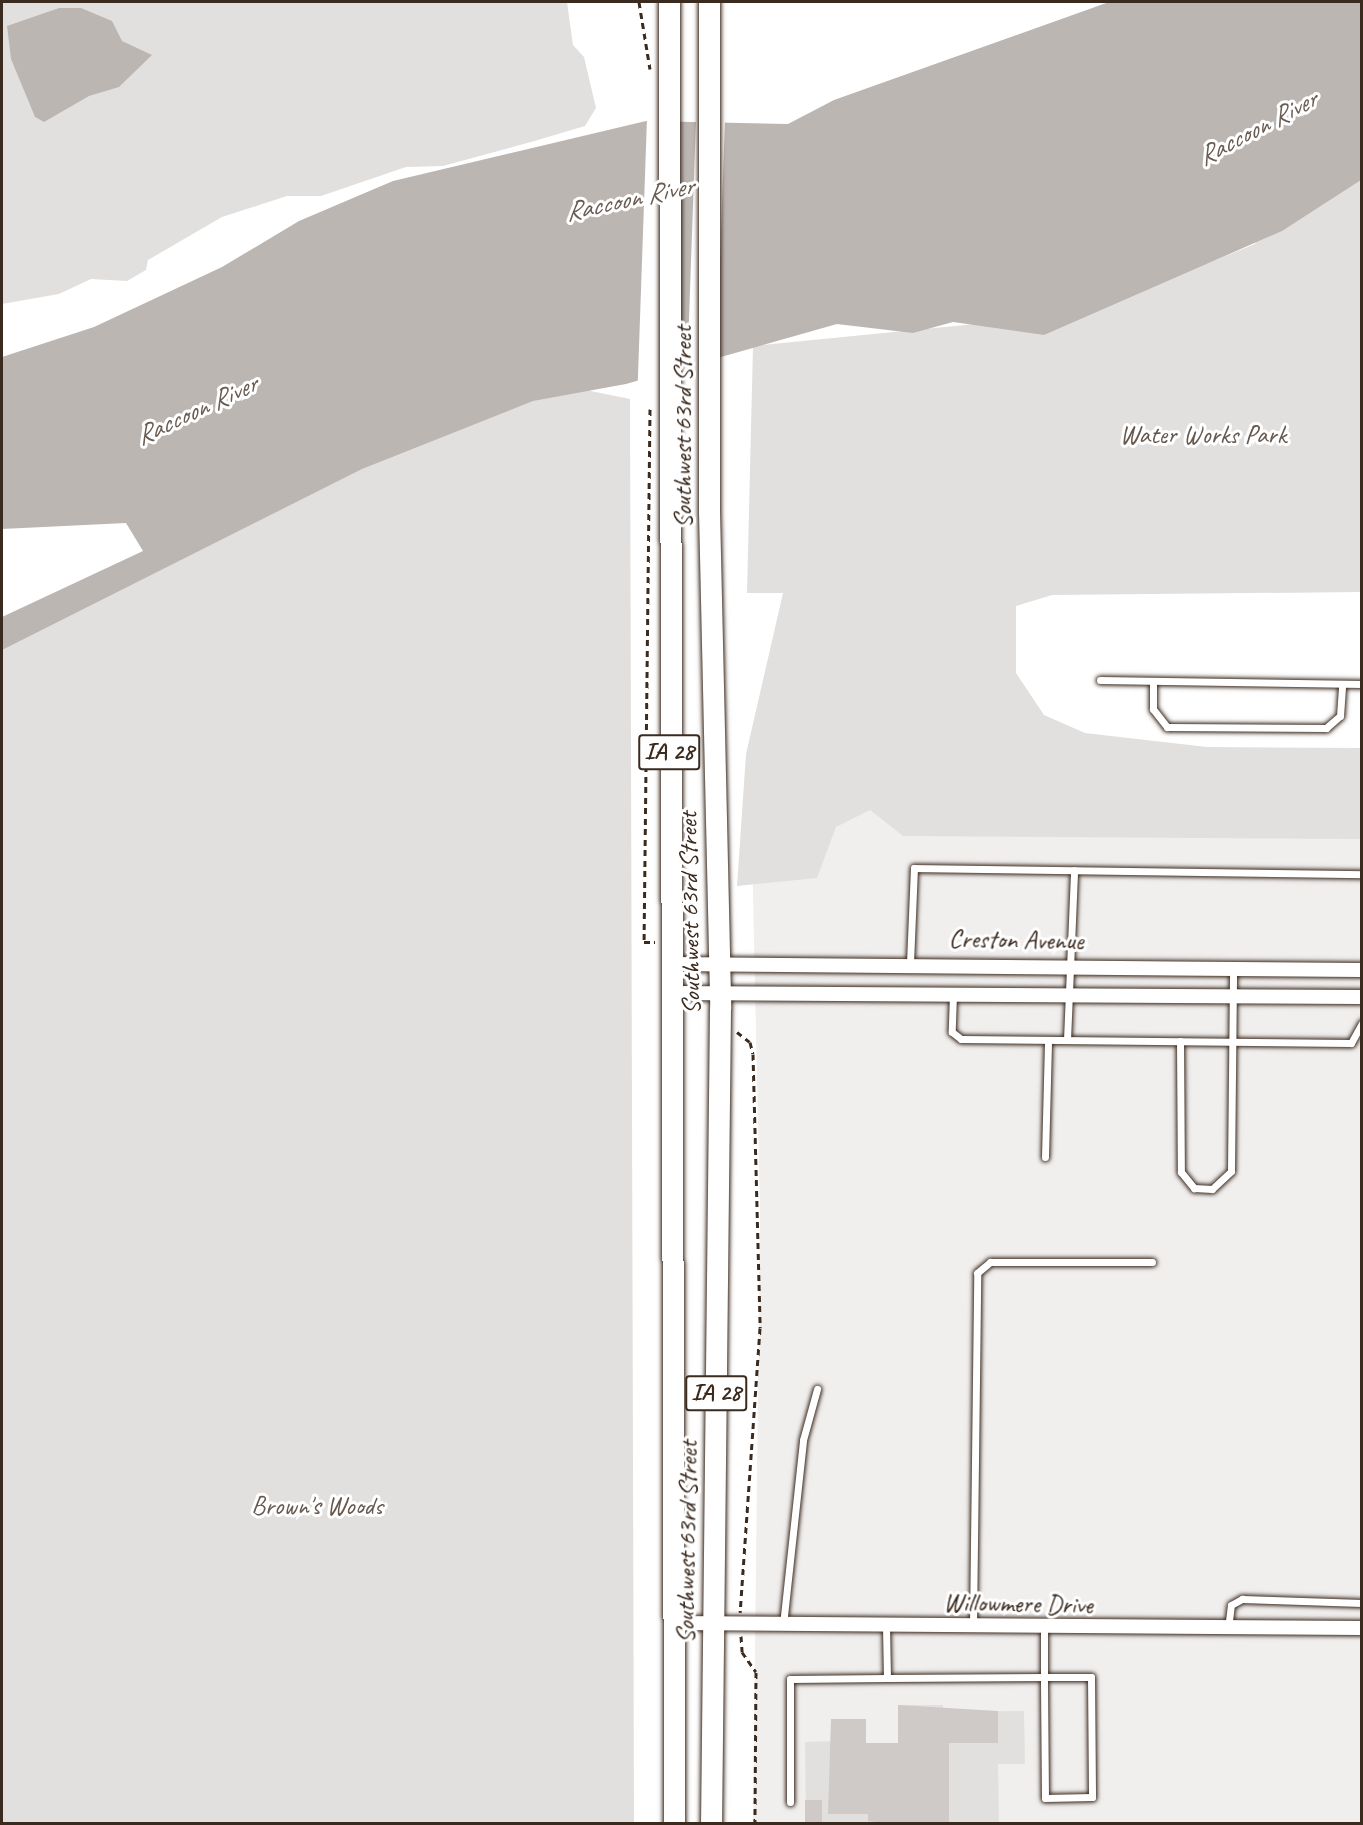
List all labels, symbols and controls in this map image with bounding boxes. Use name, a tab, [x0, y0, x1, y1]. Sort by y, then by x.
water label: Raccoon River	[1192, 83, 1322, 173]
water label: Raccoon River	[562, 170, 696, 228]
street label: Southwest 63rd Street	[667, 325, 699, 529]
water label: Raccoon River	[130, 368, 262, 452]
park label: Water Works Park	[1120, 419, 1286, 451]
road number: IA 28	[638, 731, 700, 773]
street label: Southwest 63rd Street	[673, 811, 707, 1015]
street label: Creston Avenue	[949, 923, 1083, 957]
road number: IA 28	[684, 1372, 748, 1414]
street label: Southwest 63rd Street	[670, 1440, 704, 1644]
park label: Brown's Woods	[251, 1490, 383, 1522]
street label: Willowmere Drive	[943, 1587, 1093, 1621]

